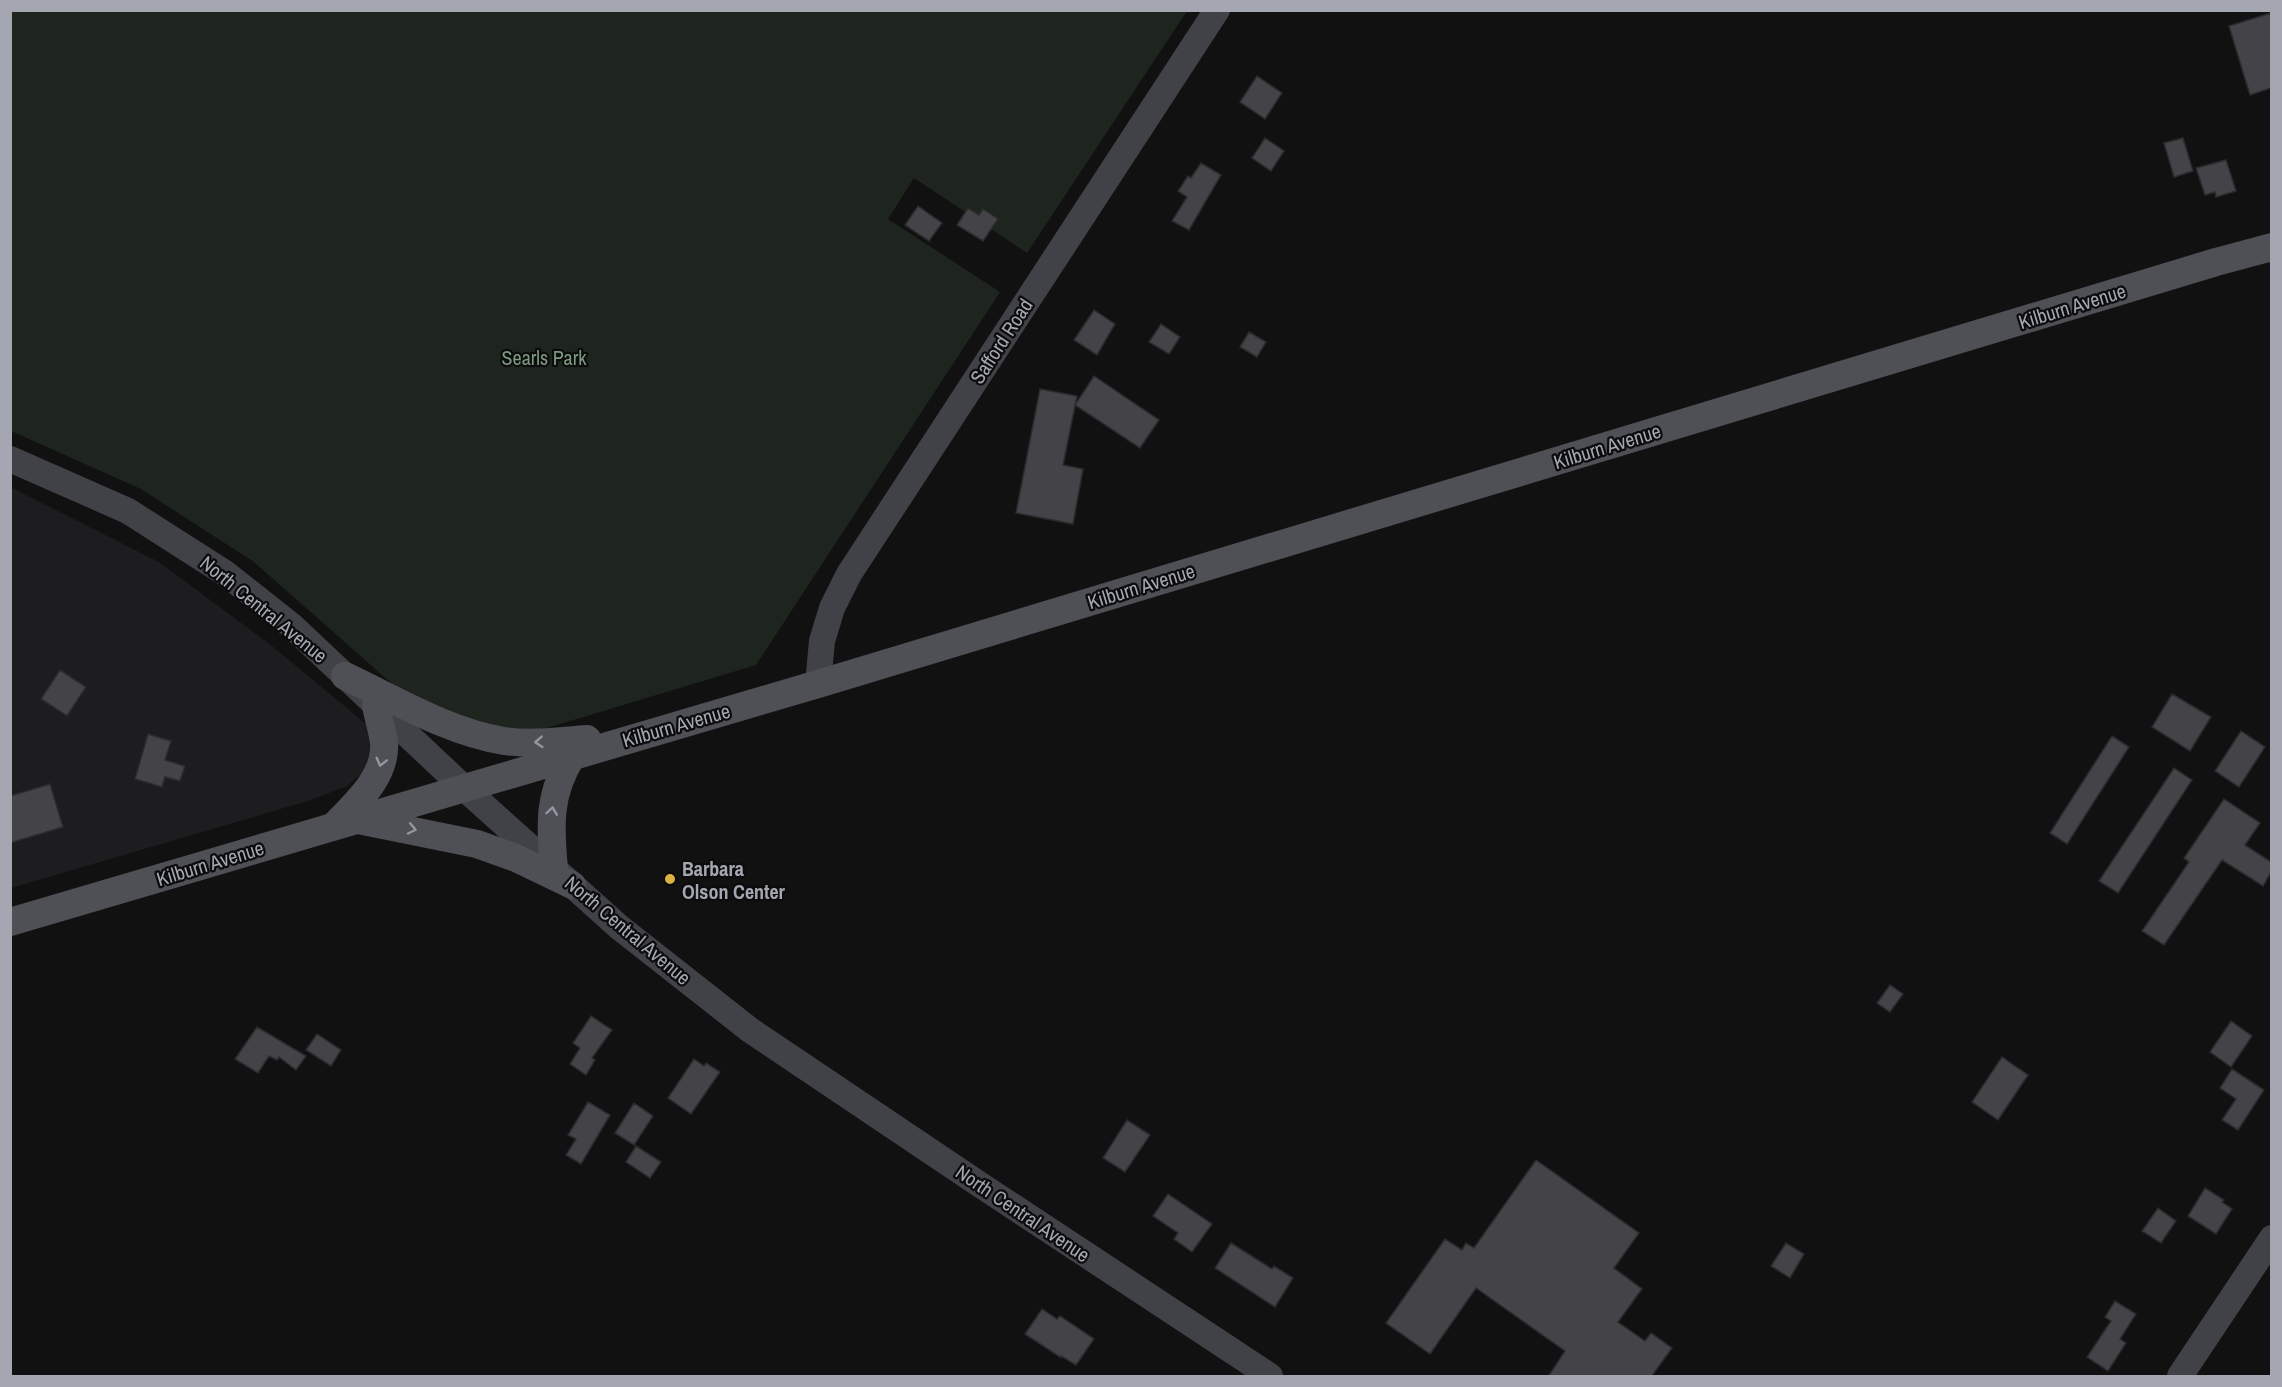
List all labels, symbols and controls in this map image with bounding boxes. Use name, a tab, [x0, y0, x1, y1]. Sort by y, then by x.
street label: Kilburn Avenue	[2015, 277, 2129, 335]
street label: Safford Road	[963, 293, 1039, 389]
park label: Searls Park	[502, 344, 587, 371]
street label: Kilburn Avenue	[1550, 417, 1664, 475]
street label: North Central Avenue	[195, 549, 333, 669]
street label: Kilburn Avenue	[1084, 557, 1198, 615]
street label: Kilburn Avenue	[619, 697, 733, 753]
one-way arrow	[535, 736, 544, 749]
one-way arrow	[375, 757, 388, 767]
one-way arrow	[546, 806, 558, 815]
one-way arrow	[407, 822, 417, 835]
street label: Kilburn Avenue	[153, 834, 267, 892]
place label: Barbara Olson Center	[682, 855, 786, 905]
street label: North Central Avenue	[559, 869, 697, 991]
marker: Barbara Olson Center	[663, 872, 677, 886]
street label: North Central Avenue	[951, 1158, 1095, 1268]

